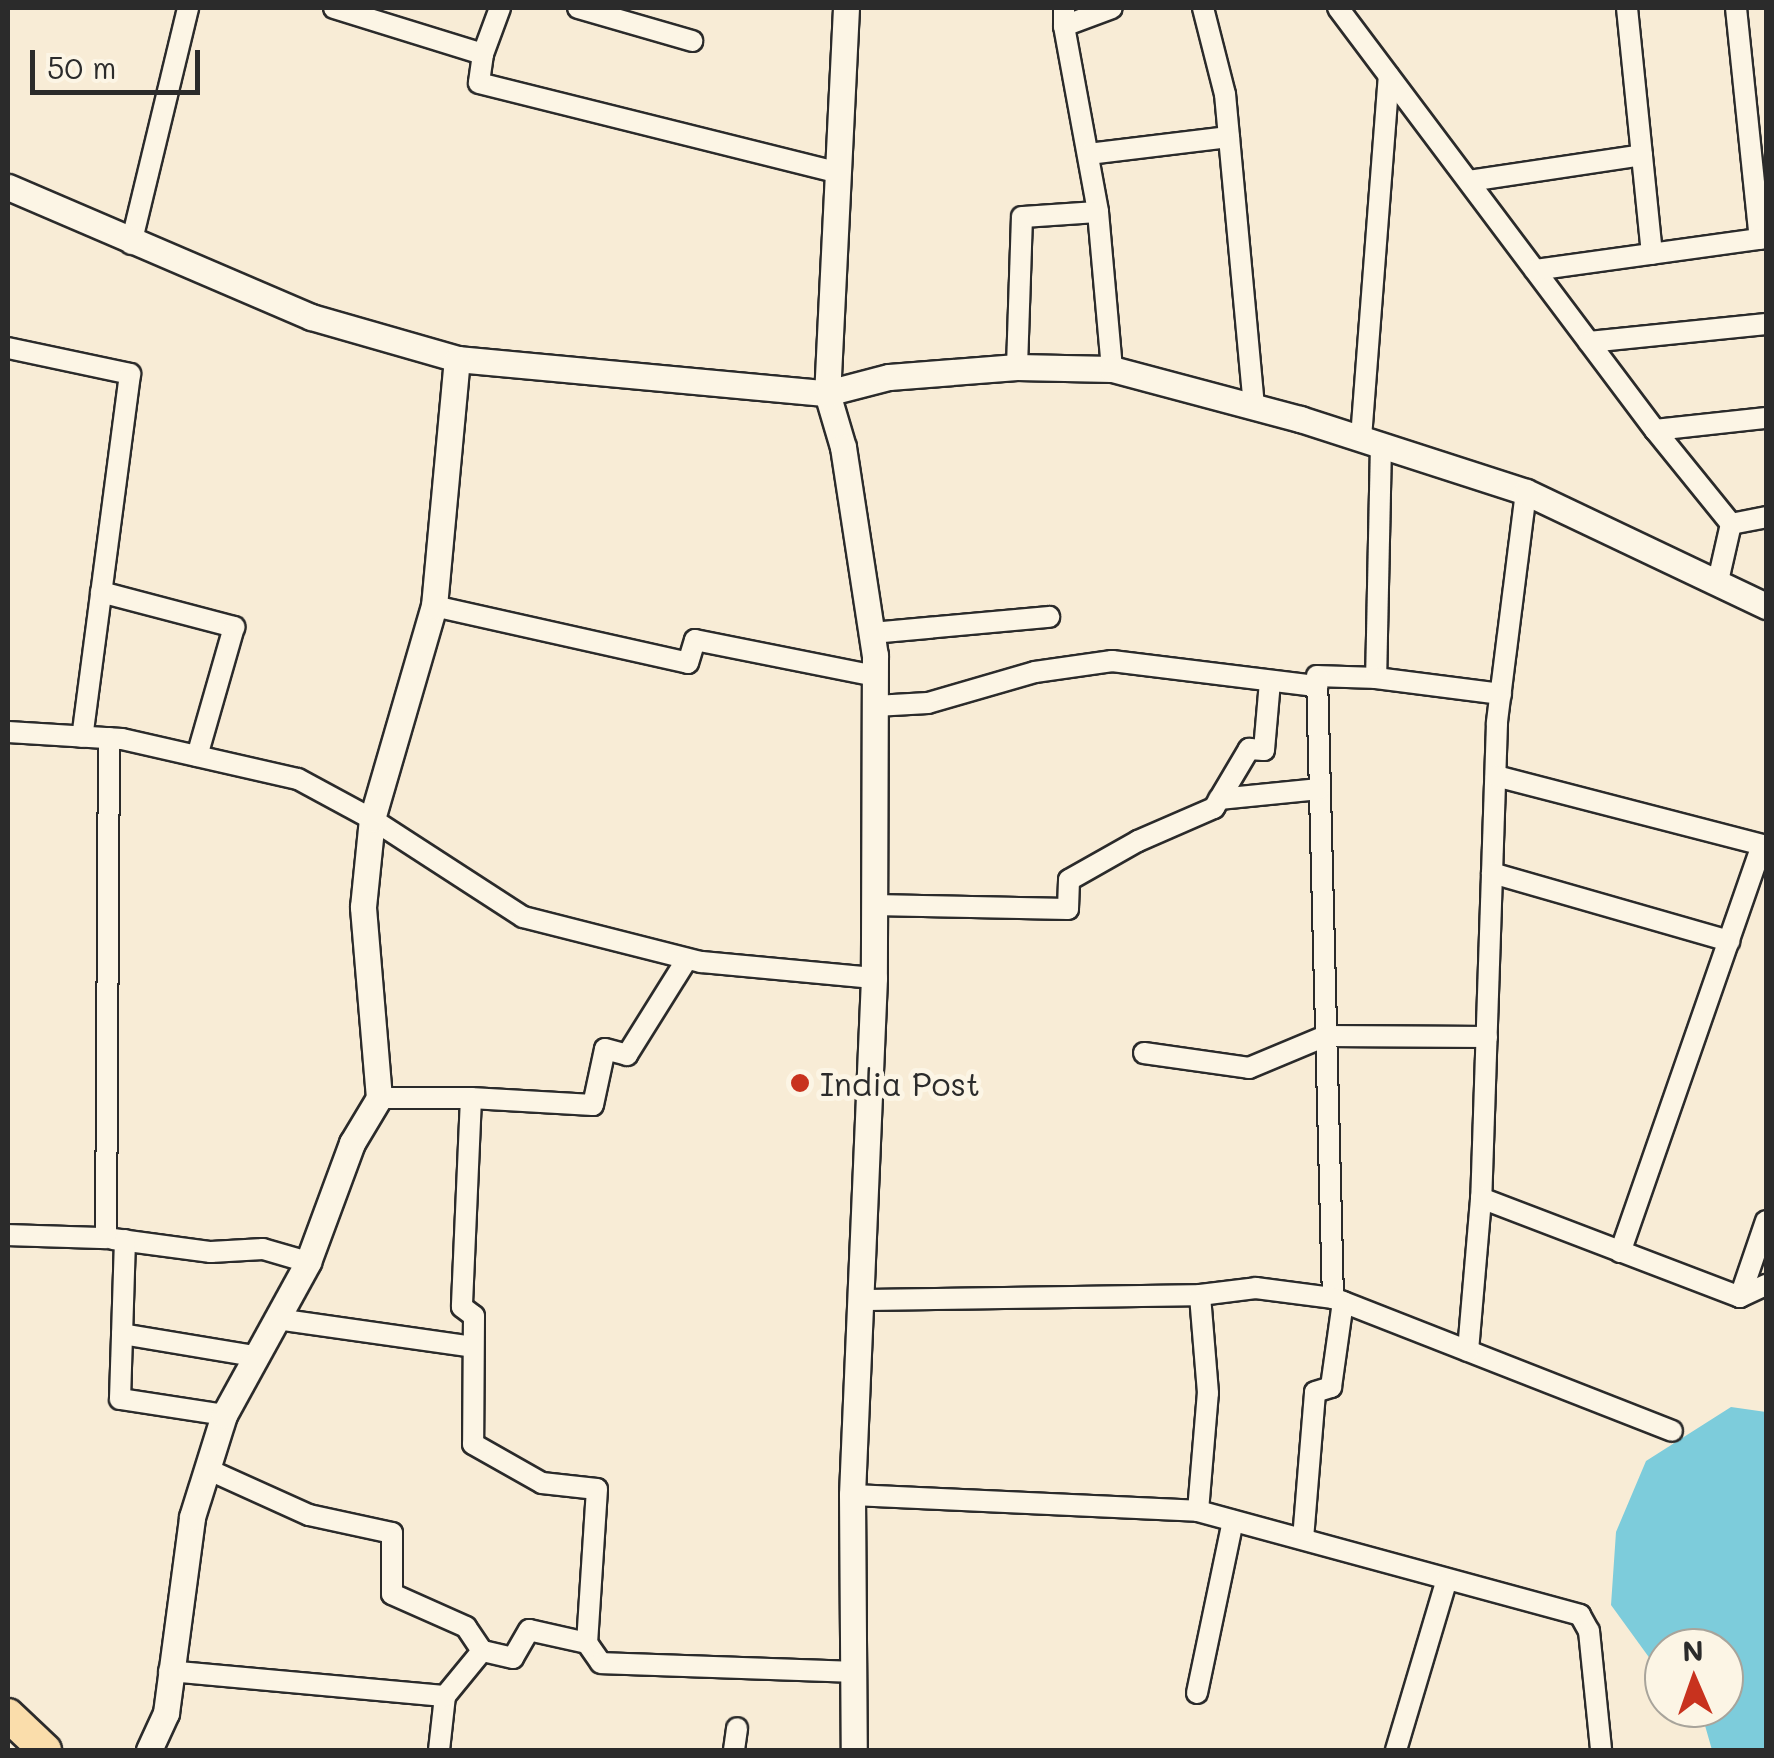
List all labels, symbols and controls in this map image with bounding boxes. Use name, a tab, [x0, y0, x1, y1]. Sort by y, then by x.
scale bar	[35, 30, 205, 92]
text: 50 m	[47, 47, 117, 87]
place label: India Post	[820, 1064, 980, 1102]
marker: India Post	[789, 1072, 811, 1094]
north arrow	[1644, 1628, 1744, 1728]
text: N	[1682, 1632, 1704, 1668]

